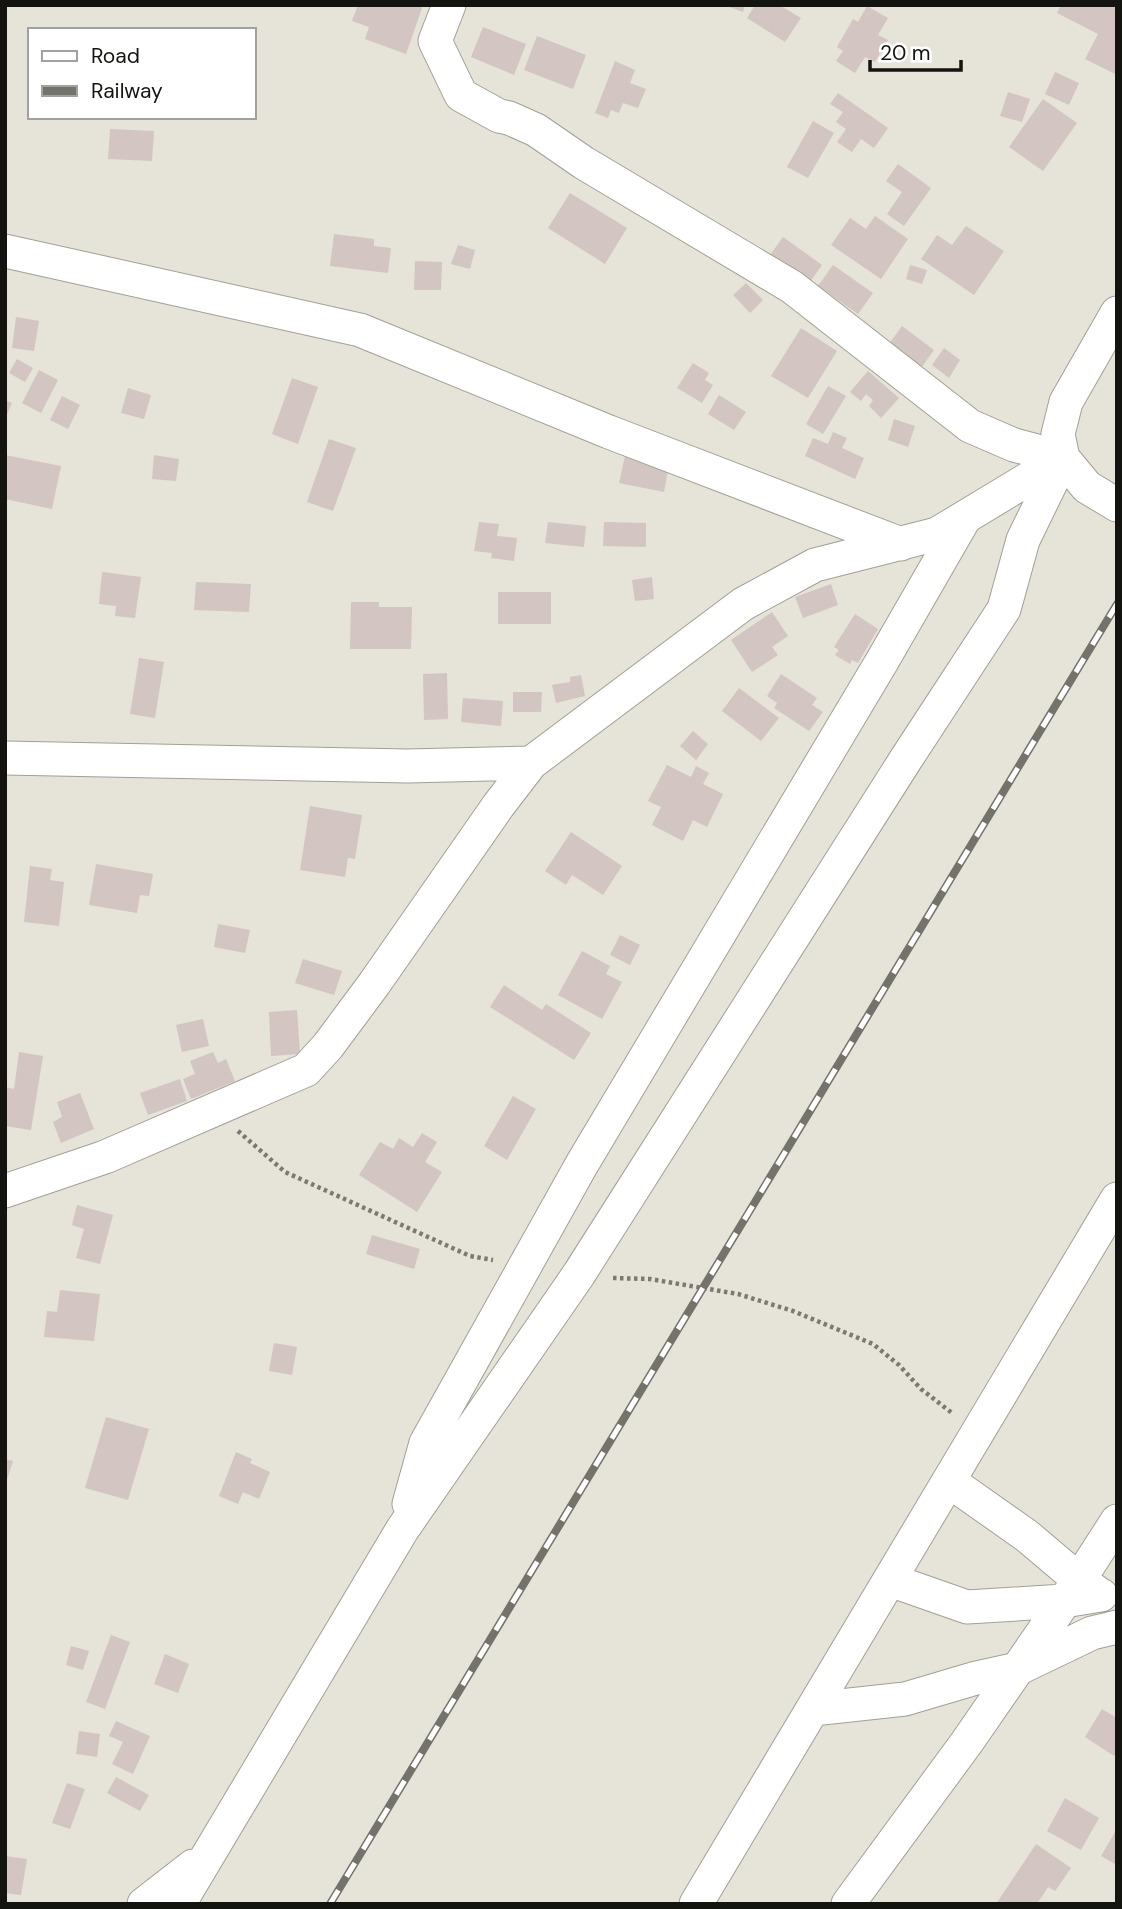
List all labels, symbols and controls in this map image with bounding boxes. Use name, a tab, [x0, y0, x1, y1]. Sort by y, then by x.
legend	[28, 28, 256, 119]
scale bar	[870, 28, 961, 72]
text: 20 m	[880, 39, 931, 67]
text: Road	[91, 42, 140, 70]
text: Railway	[91, 77, 163, 105]

